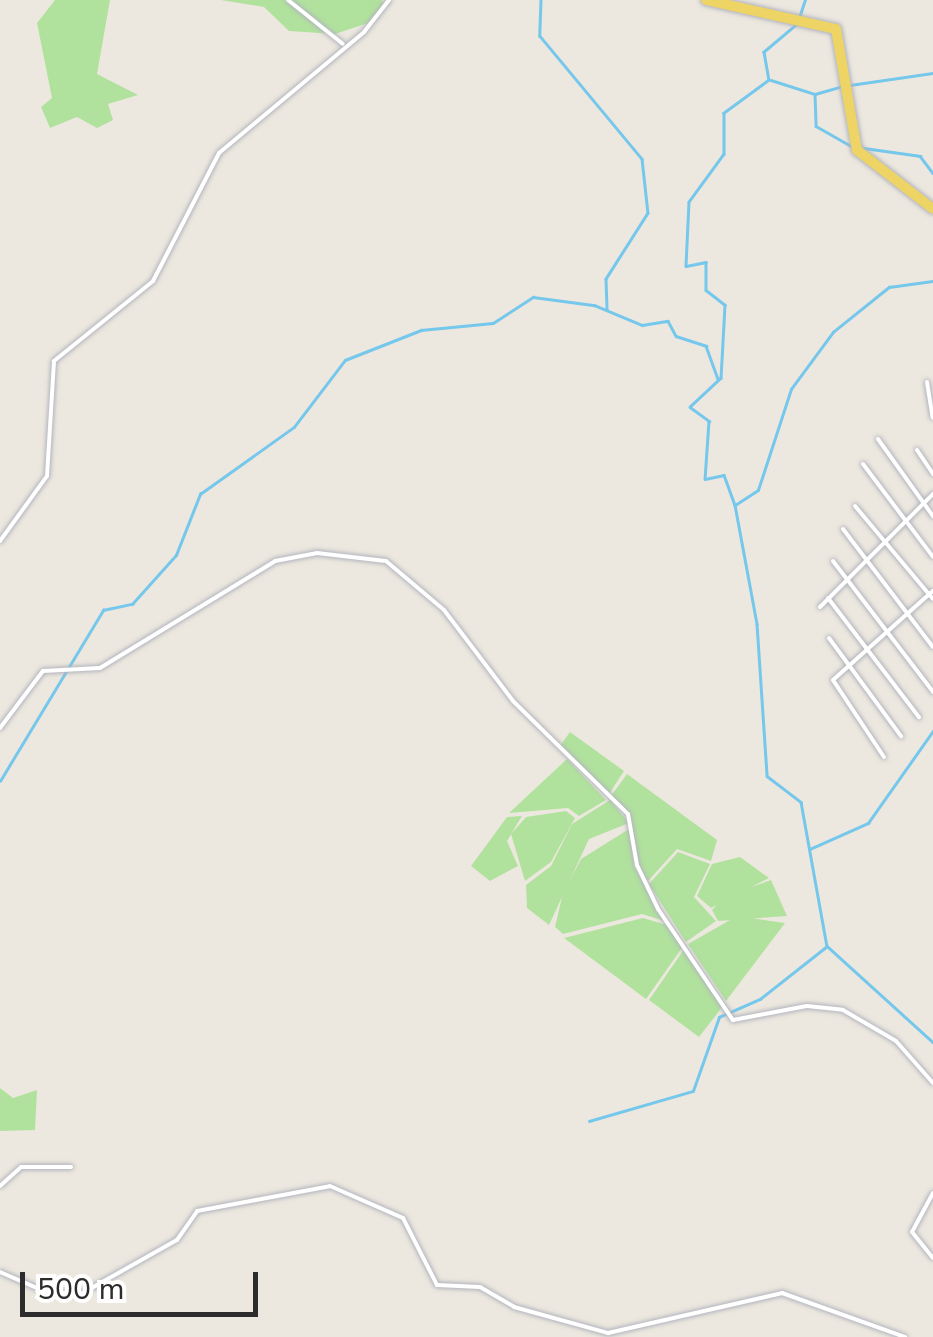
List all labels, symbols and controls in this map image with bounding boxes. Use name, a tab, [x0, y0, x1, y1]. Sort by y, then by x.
scale bar	[25, 1252, 262, 1314]
text: 500 m	[37, 1269, 124, 1310]

